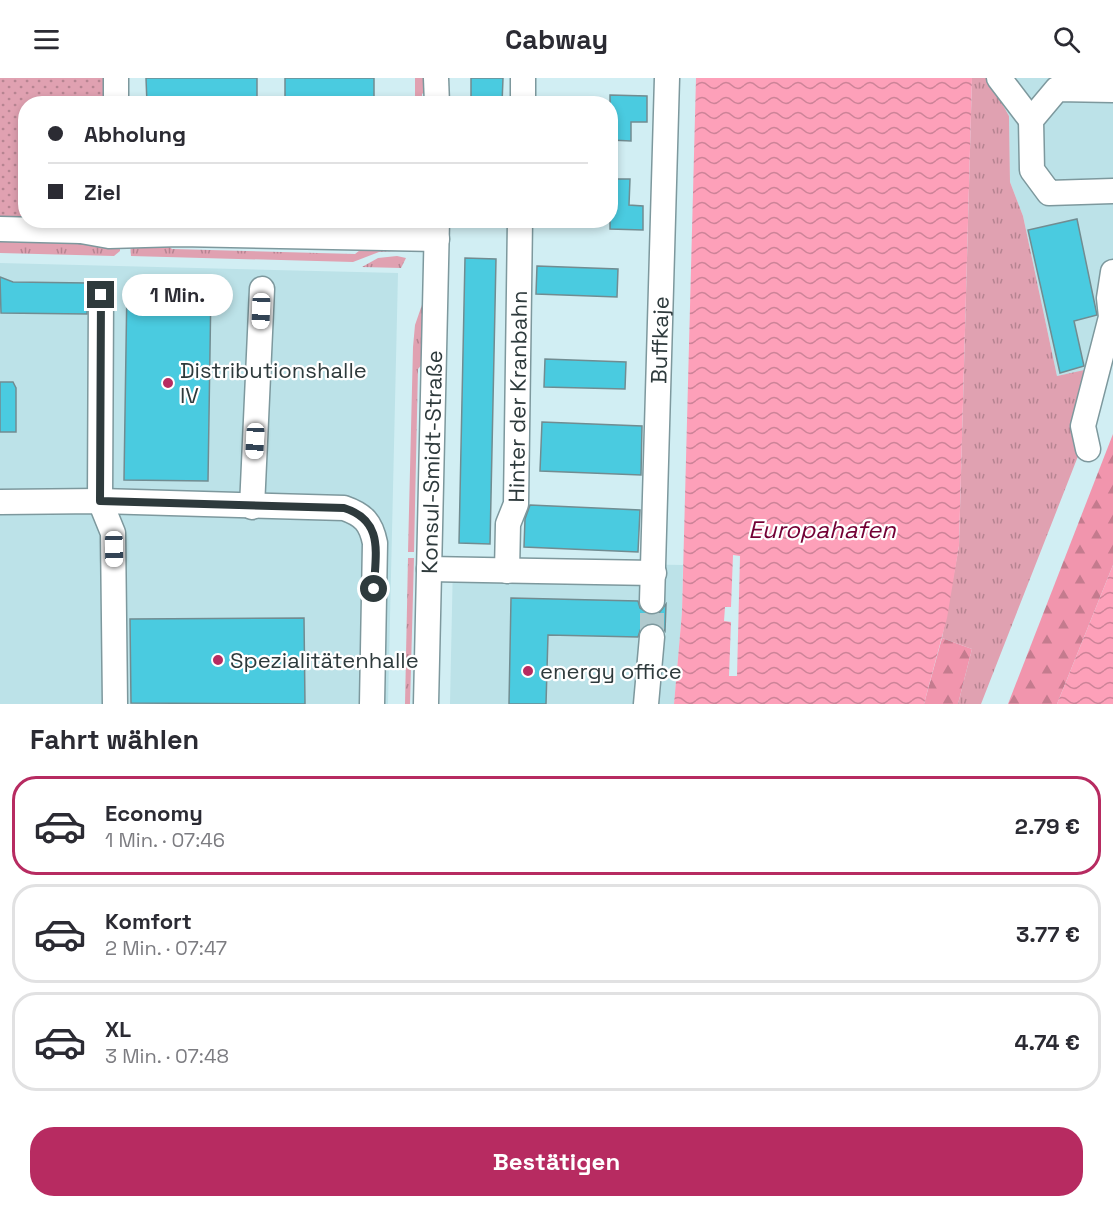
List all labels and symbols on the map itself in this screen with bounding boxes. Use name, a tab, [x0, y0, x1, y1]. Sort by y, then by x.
callout: 1 Min.	[122, 274, 233, 316]
route end	[87, 281, 114, 308]
street label: Hinter der Kranbahn	[502, 290, 533, 503]
car	[251, 293, 271, 329]
street label: Buffkaje	[644, 296, 675, 384]
street label: Konsul-Smidt-Straße	[415, 350, 448, 574]
place label: Distributionshalle IV	[180, 356, 367, 409]
marker: Distributionshalle IV	[161, 376, 175, 390]
car	[245, 423, 265, 459]
water label: Europahafen	[748, 514, 897, 545]
car	[105, 531, 123, 567]
route start	[360, 575, 387, 602]
place label: Spezialitätenhalle	[230, 646, 419, 674]
marker: Spezialitätenhalle	[211, 653, 225, 667]
place label: energy office	[540, 657, 682, 685]
marker: energy office	[521, 664, 535, 678]

